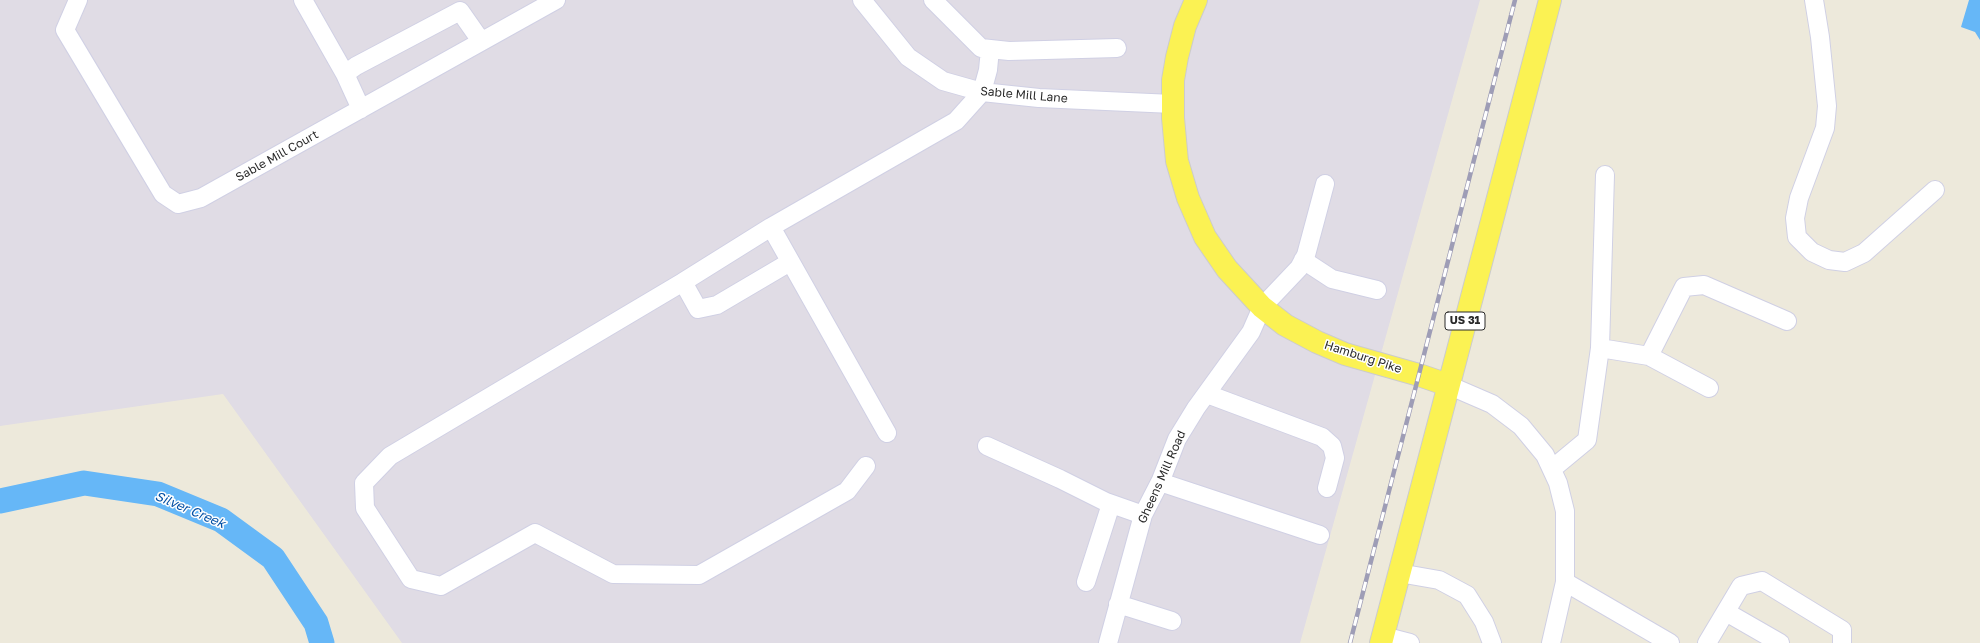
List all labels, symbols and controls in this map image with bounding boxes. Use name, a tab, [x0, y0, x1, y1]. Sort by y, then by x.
street label: Sable Mill Lane	[980, 84, 1068, 106]
street label: Sable Mill Court	[233, 127, 321, 185]
road number: US 31	[1445, 312, 1485, 330]
street label: Hamburg Pike	[1322, 338, 1404, 376]
street label: Gheens Mill Road	[1135, 428, 1189, 526]
water label: Silver Creek	[153, 488, 227, 532]

